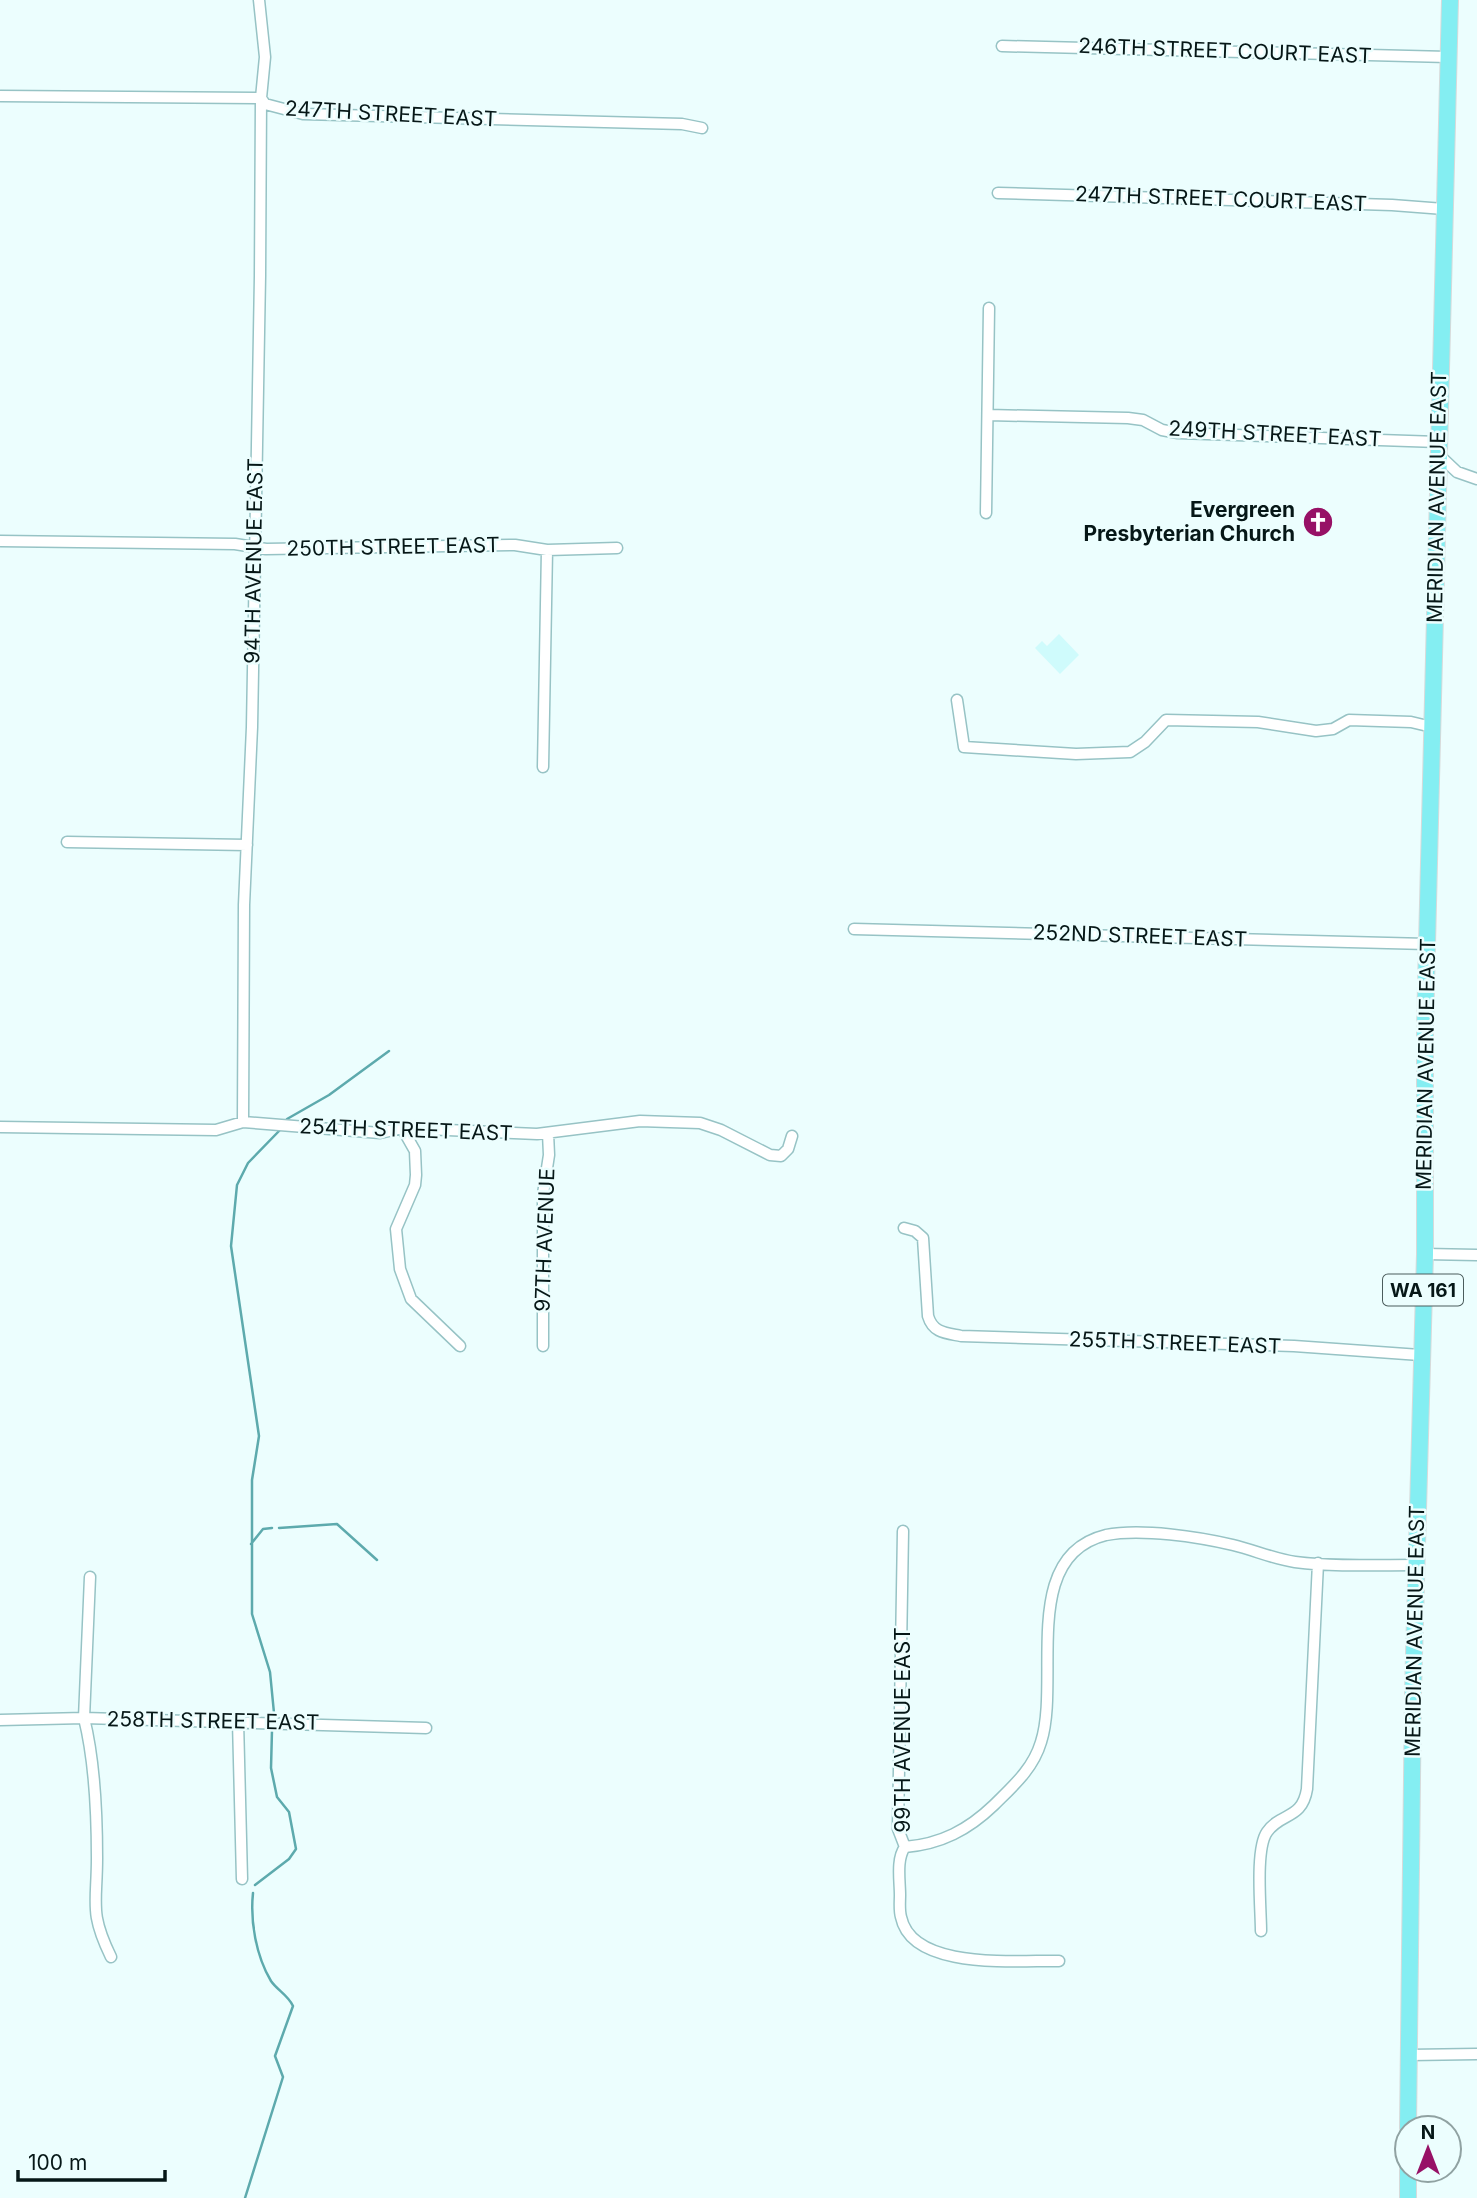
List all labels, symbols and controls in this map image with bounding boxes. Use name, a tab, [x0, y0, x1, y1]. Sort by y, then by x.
street label: 246TH STREET COURT EAST	[1078, 33, 1372, 68]
street label: 247TH STREET EAST	[284, 95, 498, 132]
street label: 247TH STREET COURT EAST	[1074, 181, 1368, 216]
street label: MERIDIAN AVENUE EAST	[1422, 371, 1451, 623]
street label: 249TH STREET EAST	[1168, 415, 1382, 452]
street label: 94TH AVENUE EAST	[239, 458, 268, 664]
place label: Evergreen Presbyterian Church	[1083, 497, 1295, 546]
church icon: Evergreen Presbyterian Church	[1301, 505, 1335, 539]
street label: 250TH STREET EAST	[286, 532, 500, 561]
street label: 252ND STREET EAST	[1032, 919, 1248, 952]
street label: MERIDIAN AVENUE EAST	[1411, 938, 1440, 1190]
street label: 254TH STREET EAST	[299, 1113, 513, 1146]
street label: 97TH AVENUE	[529, 1168, 560, 1312]
road number: WA 161	[1383, 1274, 1463, 1306]
street label: 255TH STREET EAST	[1068, 1326, 1282, 1359]
street label: MERIDIAN AVENUE EAST	[1400, 1505, 1429, 1757]
street label: 99TH AVENUE EAST	[890, 1627, 915, 1833]
street label: 258TH STREET EAST	[106, 1706, 320, 1735]
north arrow	[1393, 2114, 1463, 2184]
text: N	[1421, 2121, 1435, 2144]
scale bar	[18, 2138, 164, 2182]
text: 100 m	[28, 2150, 87, 2175]

